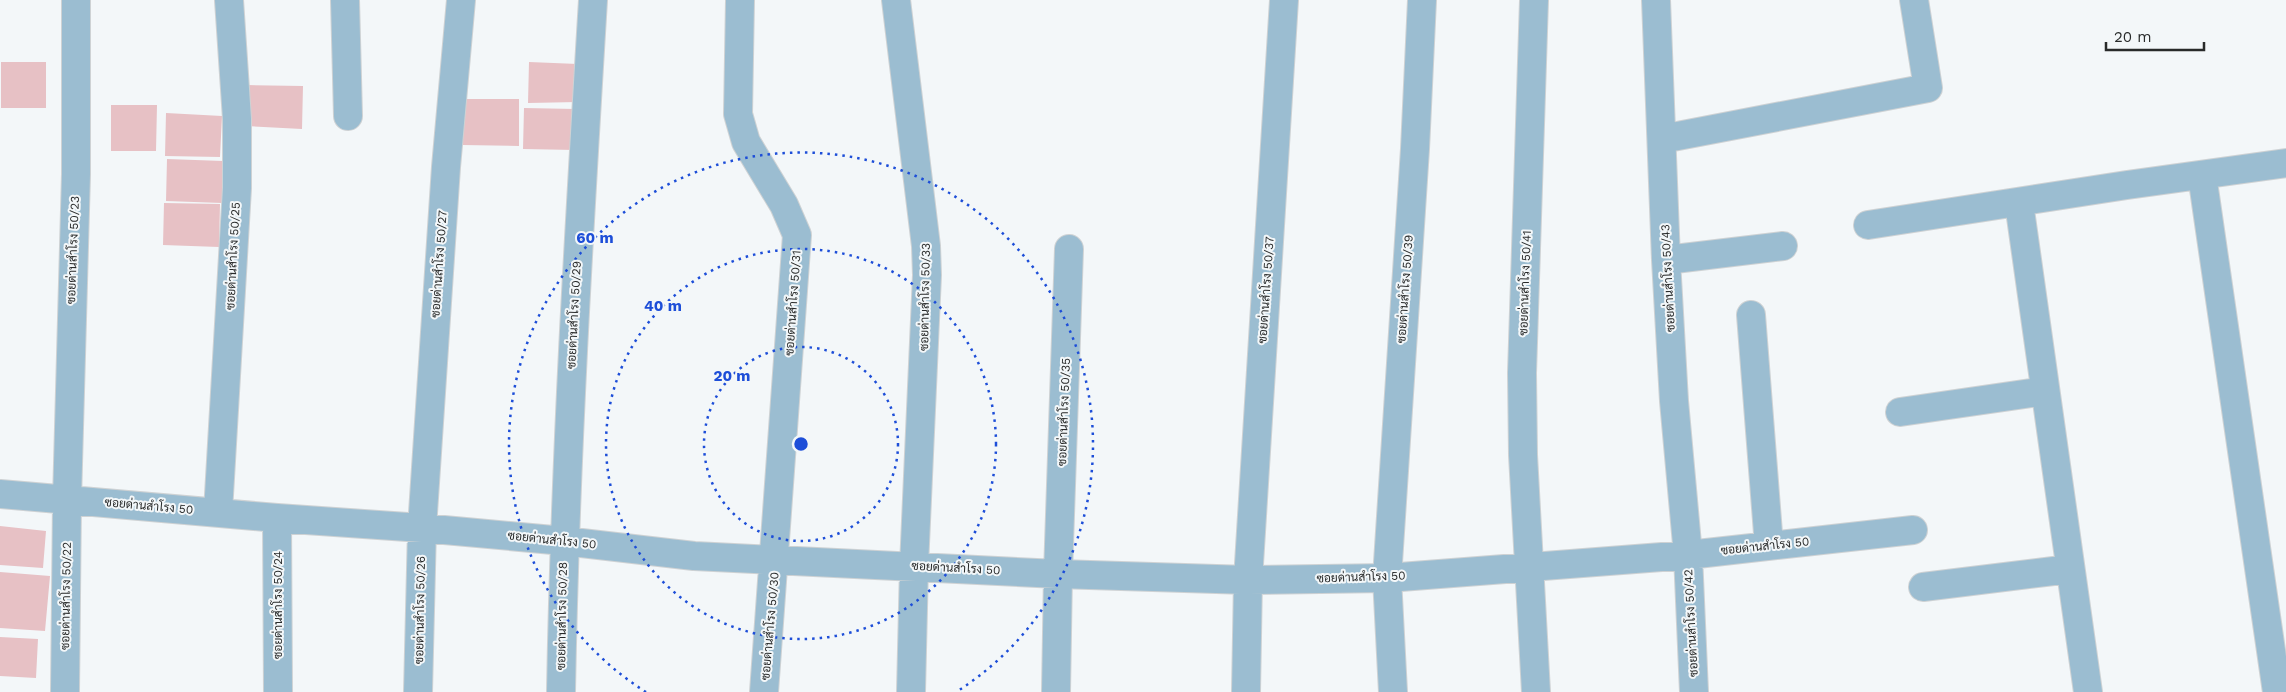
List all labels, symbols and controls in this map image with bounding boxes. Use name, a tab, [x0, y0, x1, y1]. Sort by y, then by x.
scale bar	[2106, 20, 2204, 52]
text: 20 m	[2114, 28, 2152, 46]
street label: ซอยด่านสำโรง 50/23	[63, 196, 82, 304]
street label: ซอยด่านสำโรง 50/25	[222, 202, 243, 310]
street label: ซอยด่านสำโรง 50/27	[427, 210, 450, 318]
street label: ซอยด่านสำโรง 50/43	[1657, 224, 1678, 332]
text: 60 m	[576, 229, 614, 247]
street label: ซอยด่านสำโรง 50/41	[1515, 230, 1534, 336]
street label: ซอยด่านสำโรง 50/39	[1393, 234, 1416, 344]
street label: ซอยด่านสำโรง 50/37	[1254, 236, 1277, 344]
street label: ซอยด่านสำโรง 50/33	[916, 243, 933, 351]
street label: ซอยด่านสำโรง 50/31	[781, 250, 804, 356]
street label: ซอยด่านสำโรง 50/29	[563, 260, 584, 370]
text: 40 m	[644, 297, 682, 315]
street label: ซอยด่านสำโรง 50/35	[1054, 358, 1073, 466]
text: 20 m	[713, 367, 751, 385]
centre of rings	[792, 435, 810, 453]
street label: ซอยด่านสำโรง 50	[104, 494, 194, 517]
street label: ซอยด่านสำโรง 50	[507, 527, 597, 552]
street label: ซอยด่านสำโรง 50	[1720, 533, 1810, 558]
street label: ซอยด่านสำโรง 50/22	[57, 542, 74, 650]
street label: ซอยด่านสำโรง 50/24	[270, 551, 285, 659]
street label: ซอยด่านสำโรง 50/26	[411, 556, 428, 664]
street label: ซอยด่านสำโรง 50	[911, 558, 1001, 577]
street label: ซอยด่านสำโรง 50/28	[553, 562, 570, 670]
street label: ซอยด่านสำโรง 50	[1316, 567, 1406, 586]
street label: ซอยด่านสำโรง 50/42	[1680, 569, 1701, 677]
street label: ซอยด่านสำโรง 50/30	[757, 571, 782, 681]

